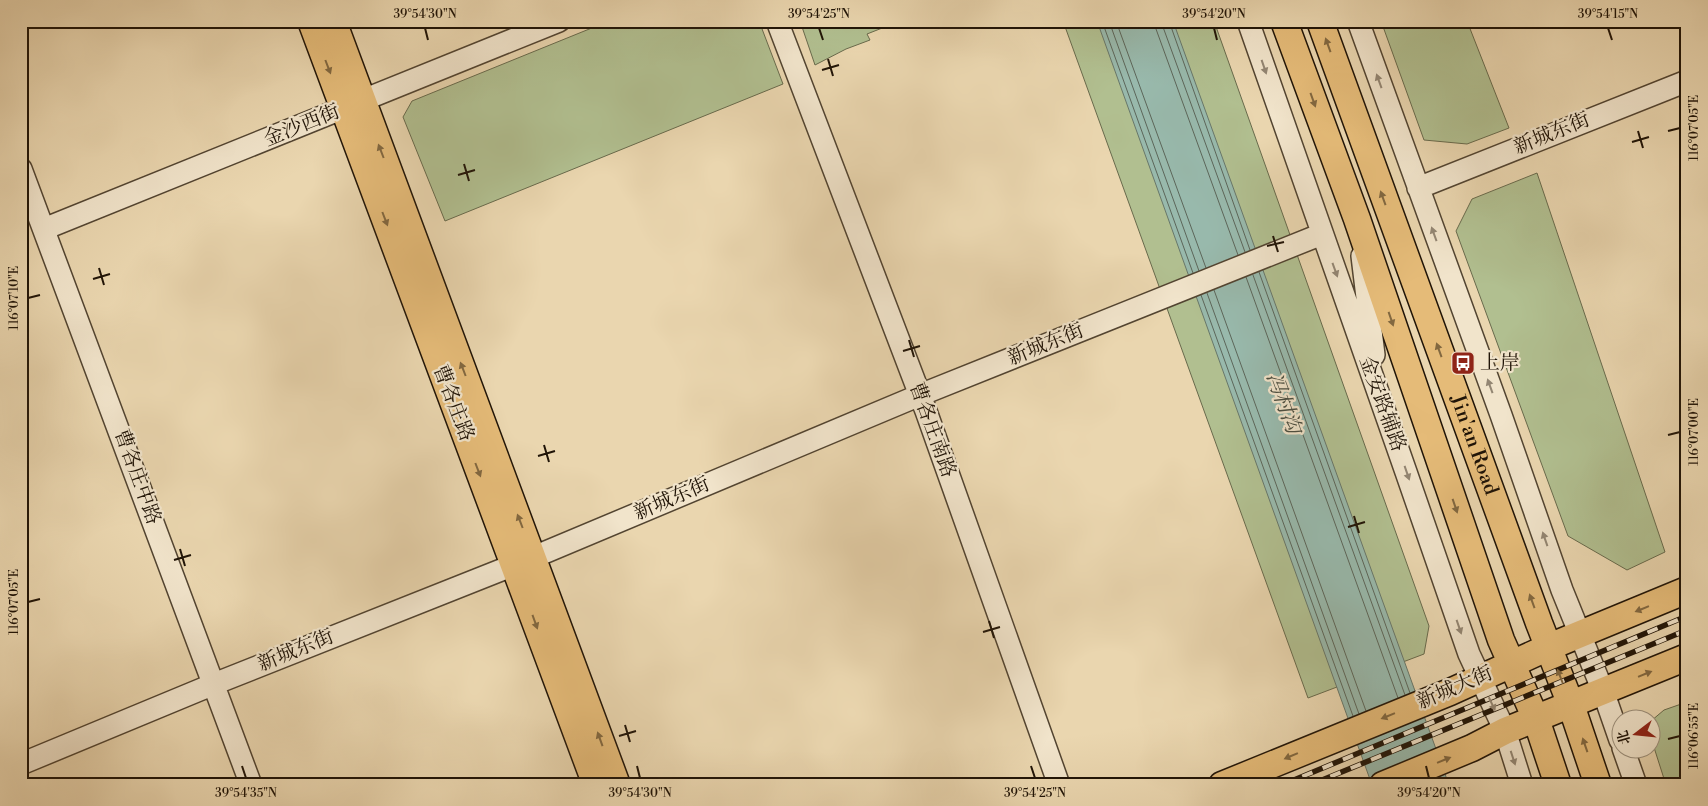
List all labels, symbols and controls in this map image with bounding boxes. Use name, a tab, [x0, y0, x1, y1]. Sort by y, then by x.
text: 39°54'30"N	[393, 7, 457, 22]
text: 39°54'25"N	[788, 7, 850, 22]
text: 39°54'20"N	[1182, 7, 1246, 22]
text: 39°54'15"N	[1578, 7, 1638, 22]
one-way arrow	[1324, 37, 1332, 52]
one-way arrow	[324, 60, 332, 75]
one-way arrow	[1261, 60, 1268, 75]
one-way arrow	[1375, 73, 1383, 88]
one-way arrow	[1309, 93, 1317, 108]
text: 116°07'05"E	[1687, 95, 1702, 161]
street label: 金沙西街	[260, 99, 344, 153]
street label: 新城东街	[1510, 107, 1594, 161]
one-way arrow	[377, 143, 385, 158]
one-way arrow	[1379, 190, 1387, 205]
one-way arrow	[381, 212, 389, 227]
one-way arrow	[1430, 226, 1437, 241]
one-way arrow	[1332, 263, 1339, 278]
text: 116°07'10"E	[7, 266, 22, 330]
one-way arrow	[1388, 311, 1395, 326]
street label: 新城东街	[1004, 318, 1088, 372]
one-way arrow	[1435, 342, 1443, 357]
bus stop icon: 上岸	[1450, 350, 1476, 376]
place label: 上岸	[1480, 351, 1520, 376]
street label: 金安路辅路	[1353, 353, 1411, 455]
street label: 曹各庄路	[427, 361, 479, 445]
one-way arrow	[459, 361, 466, 376]
water label: 冯村沟	[1260, 369, 1307, 440]
one-way arrow	[1486, 378, 1494, 393]
street label: 曹各庄南路	[903, 379, 961, 481]
street label: Jin'an Road	[1444, 390, 1504, 499]
text: 116°07'00"E	[1687, 398, 1702, 466]
street label: 曹各庄中路	[108, 426, 166, 528]
one-way arrow	[475, 462, 482, 477]
one-way arrow	[1403, 466, 1411, 481]
street label: 新城东街	[630, 472, 714, 526]
one-way arrow	[1452, 498, 1459, 513]
one-way arrow	[516, 513, 524, 528]
one-way arrow	[1541, 532, 1548, 547]
text: 116°07'05"E	[7, 569, 22, 635]
one-way arrow	[1528, 594, 1535, 609]
one-way arrow	[1635, 605, 1649, 613]
one-way arrow	[531, 615, 539, 630]
one-way arrow	[1456, 619, 1463, 634]
street label: 新城东街	[254, 624, 338, 678]
street label: 新城大街	[1413, 661, 1497, 715]
one-way arrow	[1556, 668, 1564, 683]
one-way arrow	[1638, 670, 1652, 678]
one-way arrow	[1488, 697, 1496, 711]
text: 116°06'55"E	[1687, 703, 1702, 769]
north arrow	[1610, 708, 1660, 758]
one-way arrow	[1380, 712, 1395, 720]
text: 北	[1614, 728, 1635, 747]
one-way arrow	[596, 731, 604, 746]
one-way arrow	[1581, 737, 1588, 752]
one-way arrow	[1509, 751, 1517, 766]
one-way arrow	[1284, 752, 1298, 760]
one-way arrow	[1436, 756, 1451, 763]
text: 39°54'35"N	[215, 786, 277, 801]
text: 39°54'30"N	[608, 786, 672, 801]
text: 39°54'25"N	[1004, 786, 1066, 801]
text: 39°54'20"N	[1397, 786, 1461, 801]

